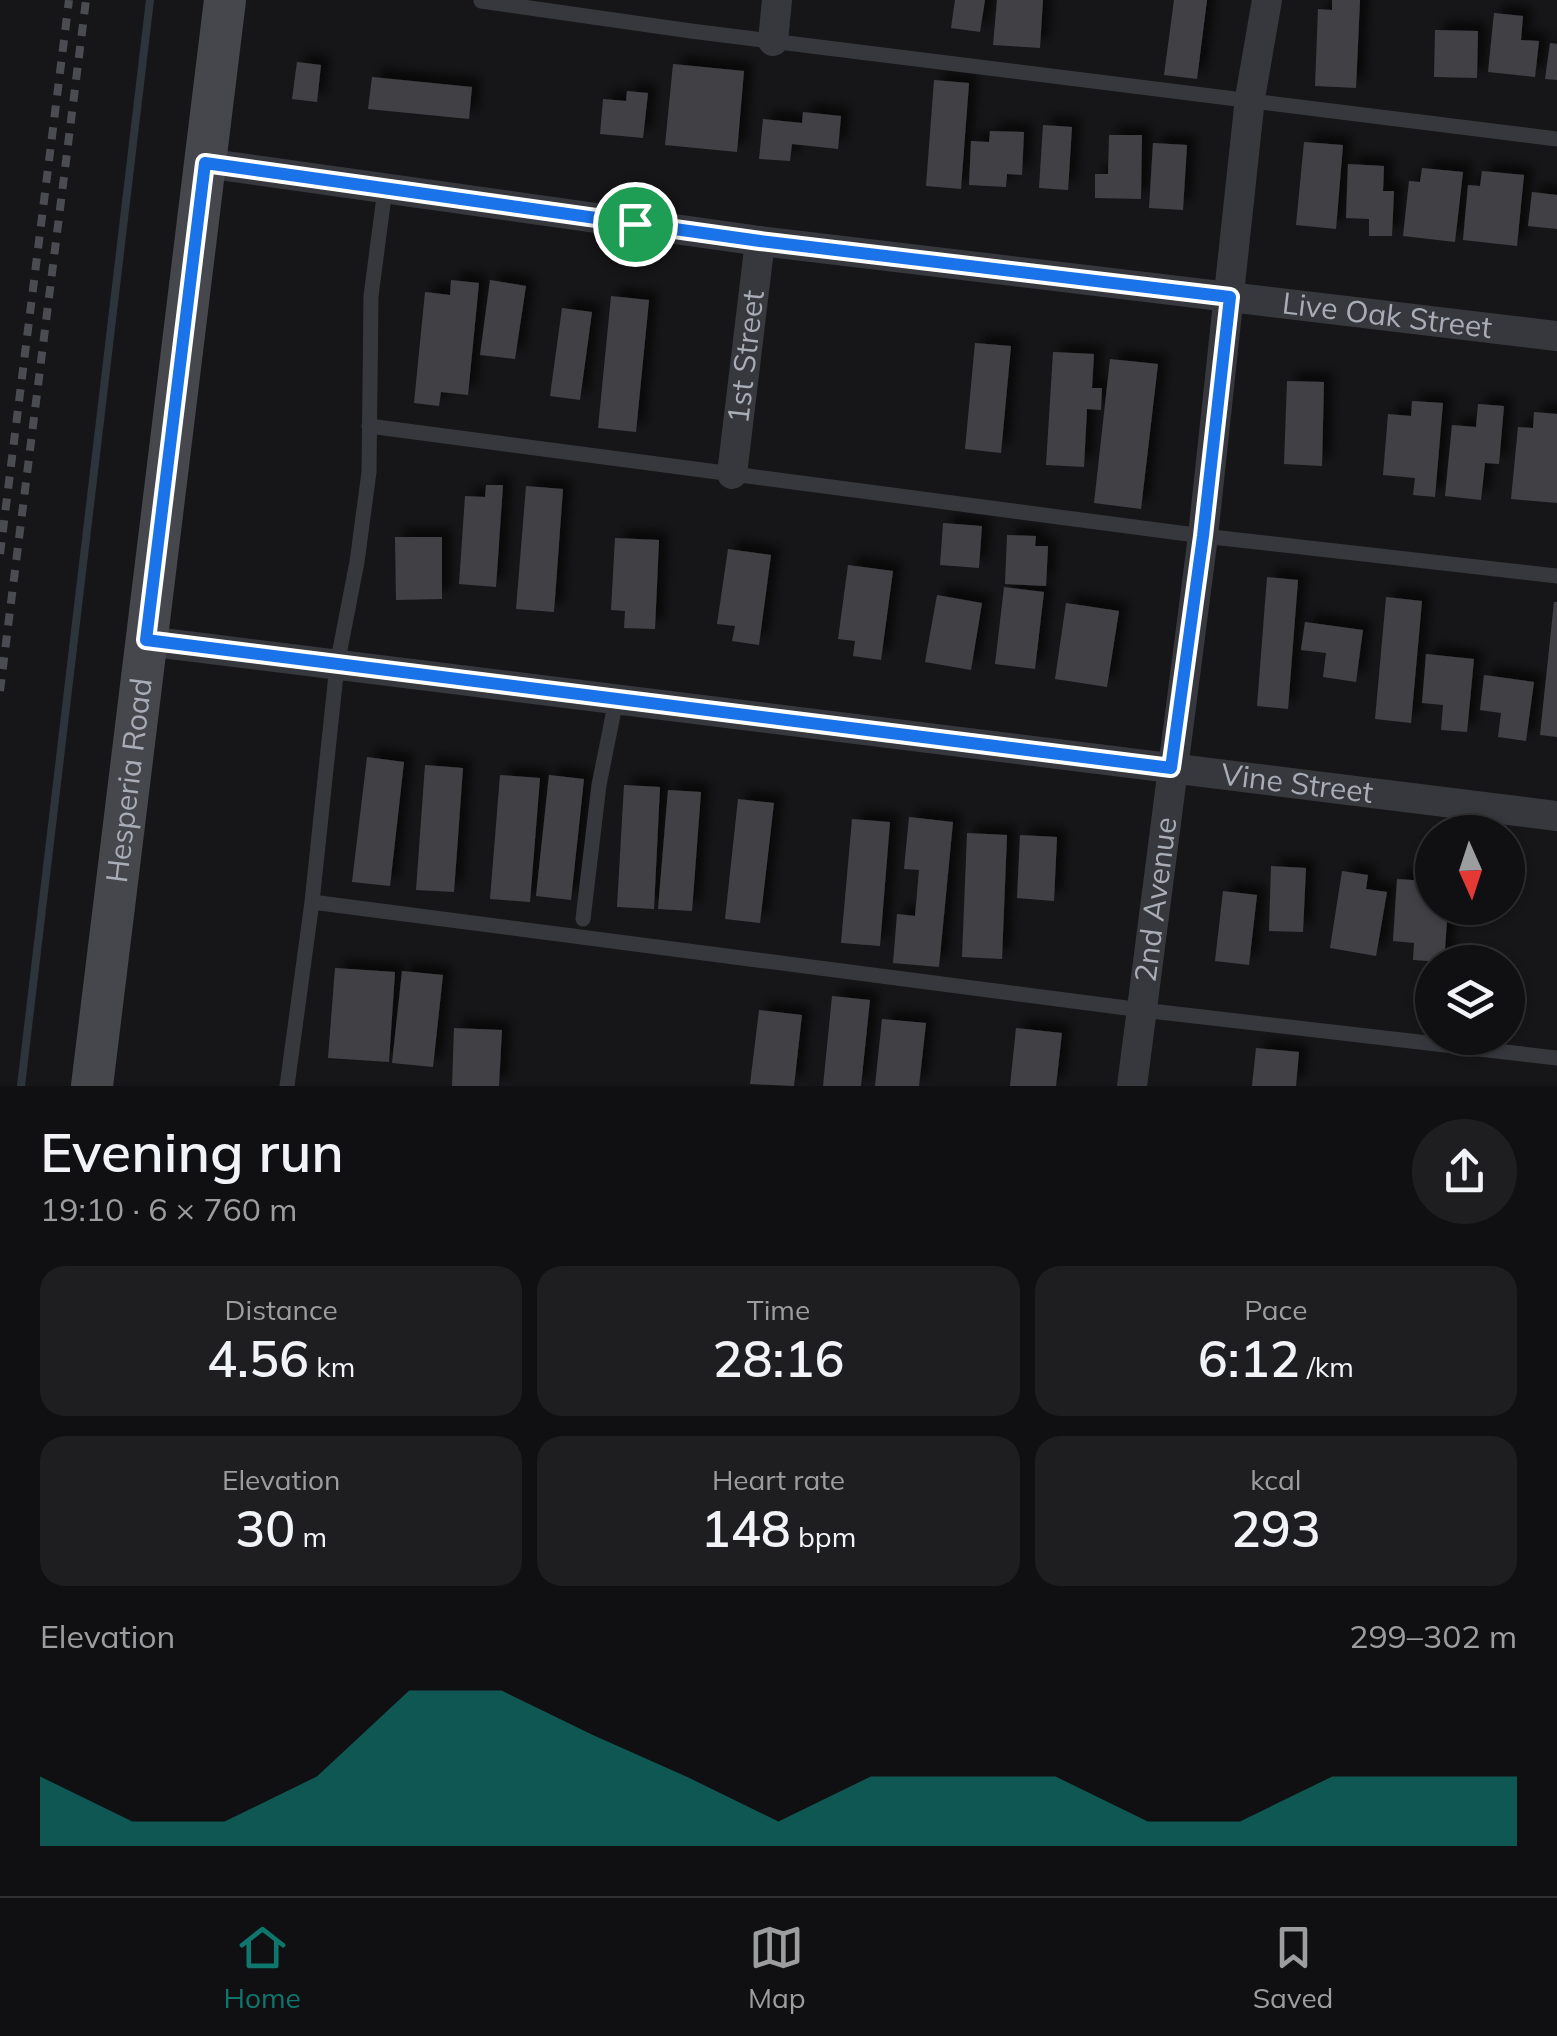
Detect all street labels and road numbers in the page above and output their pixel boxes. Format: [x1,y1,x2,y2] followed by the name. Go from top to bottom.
[1280,283,1494,346] street label: Live Oak Street
[718,288,772,426] street label: 1st Street
[97,676,160,885] street label: Hesperia Road
[1219,755,1375,811] street label: Vine Street
[1126,815,1185,984] street label: 2nd Avenue

